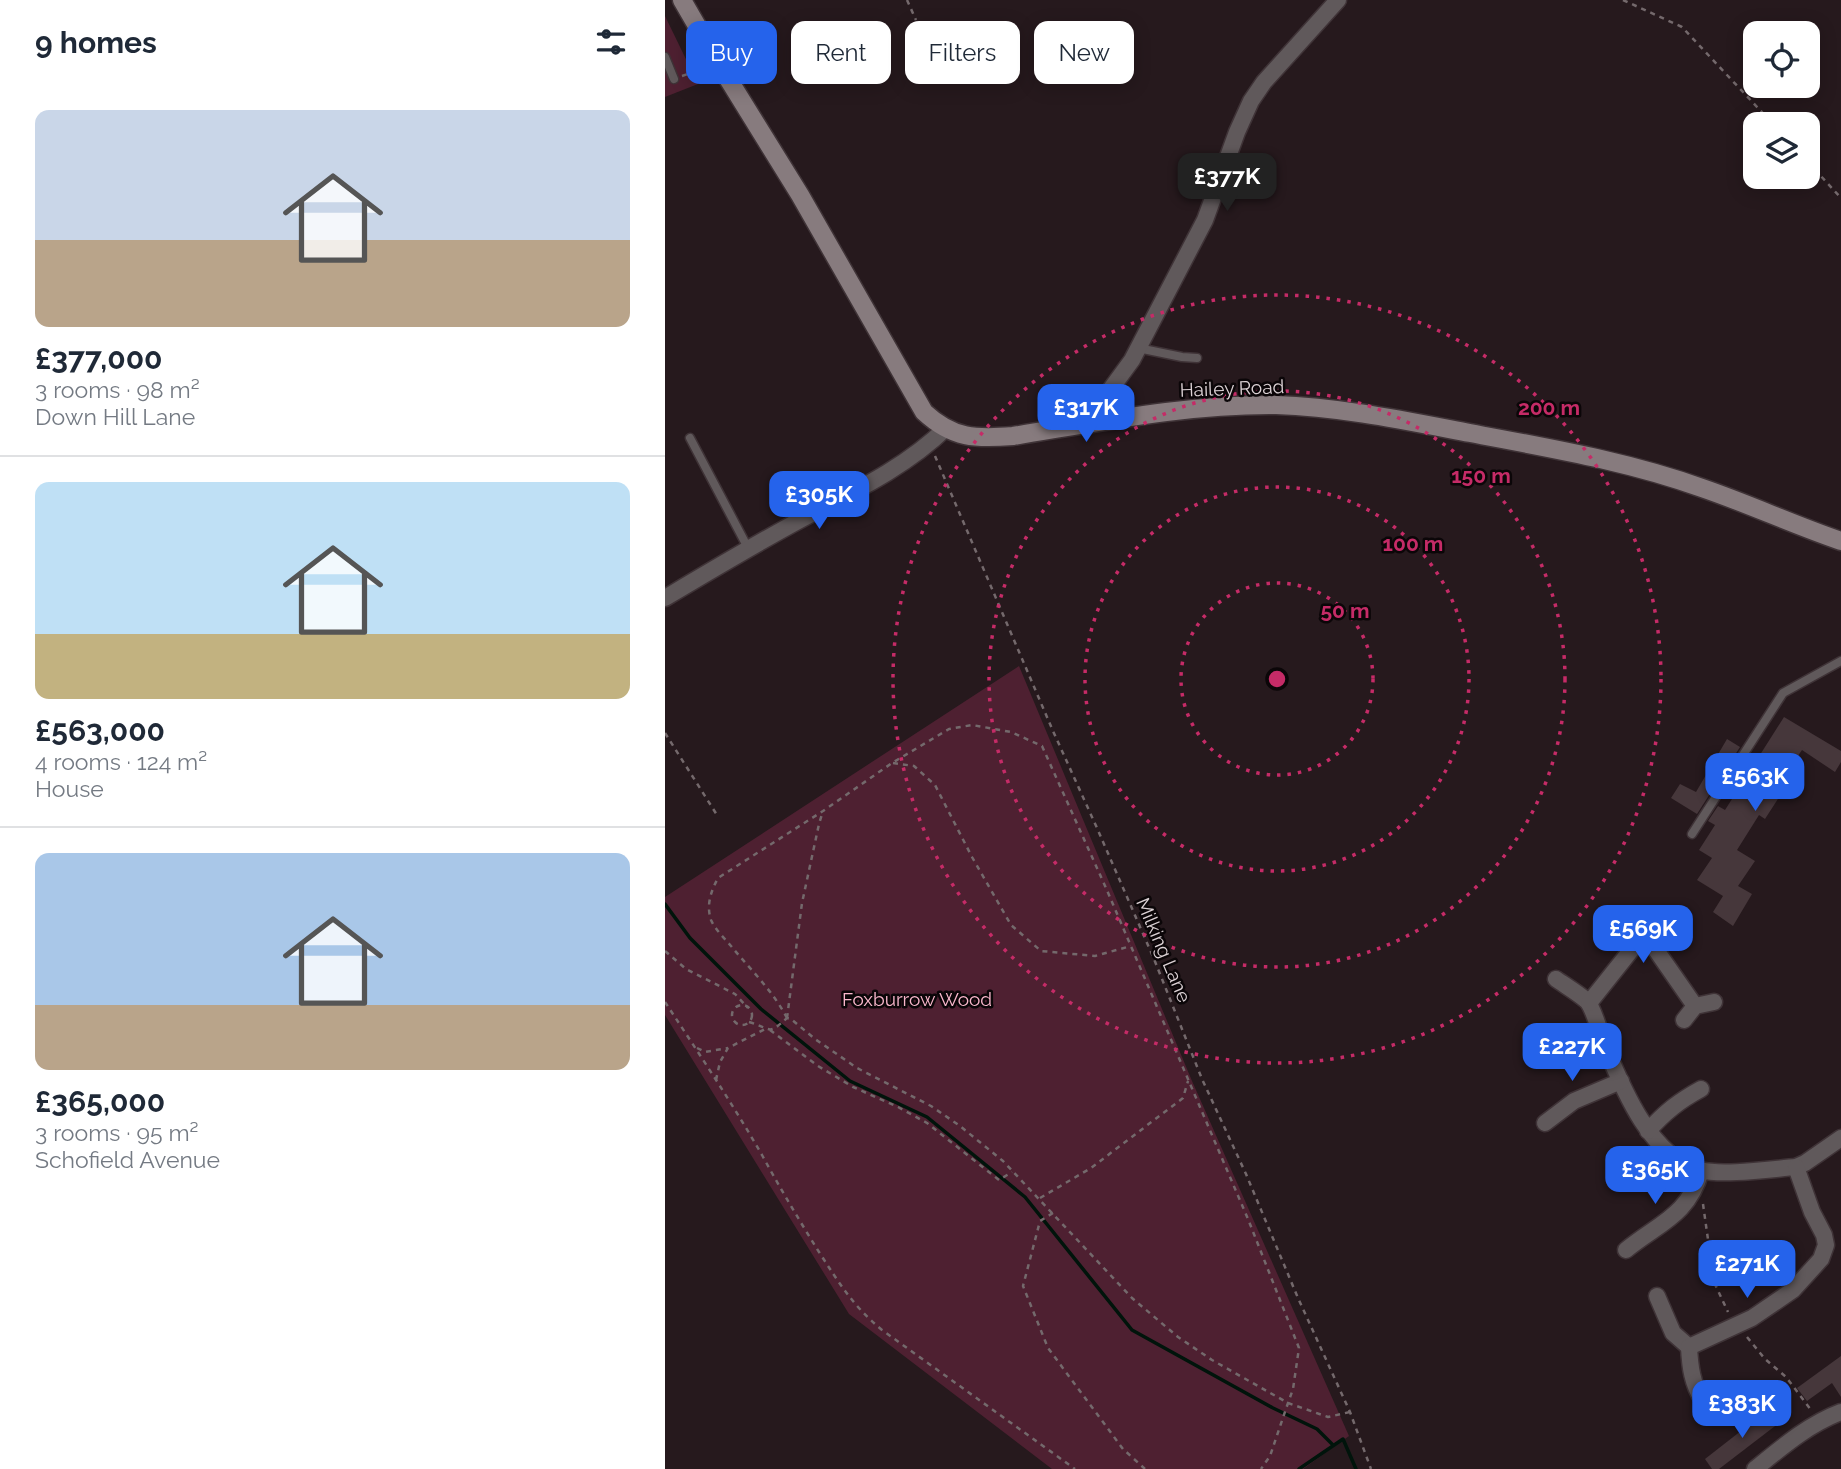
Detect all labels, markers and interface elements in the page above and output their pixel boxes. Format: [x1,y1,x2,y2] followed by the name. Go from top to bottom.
[686,21,777,84] chip: Buy
[791,21,891,84] chip: Rent
[905,21,1020,84] chip: Filters
[1034,21,1134,84] chip: New
[1743,21,1820,189] map controls
[1743,21,1820,98] button: locate
[592,23,630,61] icon: filters
[35,25,157,60] text: 9 homes
[1743,112,1820,189] button: layers
[1178,154,1276,213] pin: £377K
[270,155,396,281] icon: home
[1194,162,1260,189] text: £377K
[35,341,163,376] text: £377,000
[1179,375,1285,401] street label: Hailey Road
[35,376,200,403] text: 3 rooms · 98 m²
[1037,384,1135,444] pin: £317K
[1053,393,1119,420] text: £317K
[1518,395,1580,420] text: 200 m
[35,403,195,430] text: Down Hill Lane
[1451,463,1511,488] text: 150 m
[770,472,868,531] pin: £305K
[785,480,853,507] text: £305K
[270,527,396,653] icon: home
[1383,531,1443,556] text: 100 m
[1320,598,1370,623] text: 50 m
[1265,667,1289,691] centre of rings
[35,713,165,748] text: £563,000
[35,748,207,775] text: 4 rooms · 124 m²
[1706,754,1804,813] pin: £563K
[1721,762,1789,789] text: £563K
[35,775,104,802] text: House
[1132,894,1196,1006] street label: Milking Lane
[270,898,396,1024] icon: home
[1594,906,1692,965] pin: £569K
[1609,914,1677,941] text: £569K
[842,988,992,1010] park label: Foxburrow Wood
[1523,1024,1621,1083] pin: £227K
[1539,1032,1605,1059] text: £227K
[35,1084,165,1119] text: £365,000
[35,1119,198,1146] text: 3 rooms · 95 m²
[35,1146,220,1173] text: Schofield Avenue
[1606,1146,1704,1206] pin: £365K
[1621,1155,1689,1182] text: £365K
[1698,1240,1796,1300] pin: £271K
[1714,1249,1780,1276] text: £271K
[1693,1380,1791,1440] pin: £383K
[1708,1389,1776,1416] text: £383K

